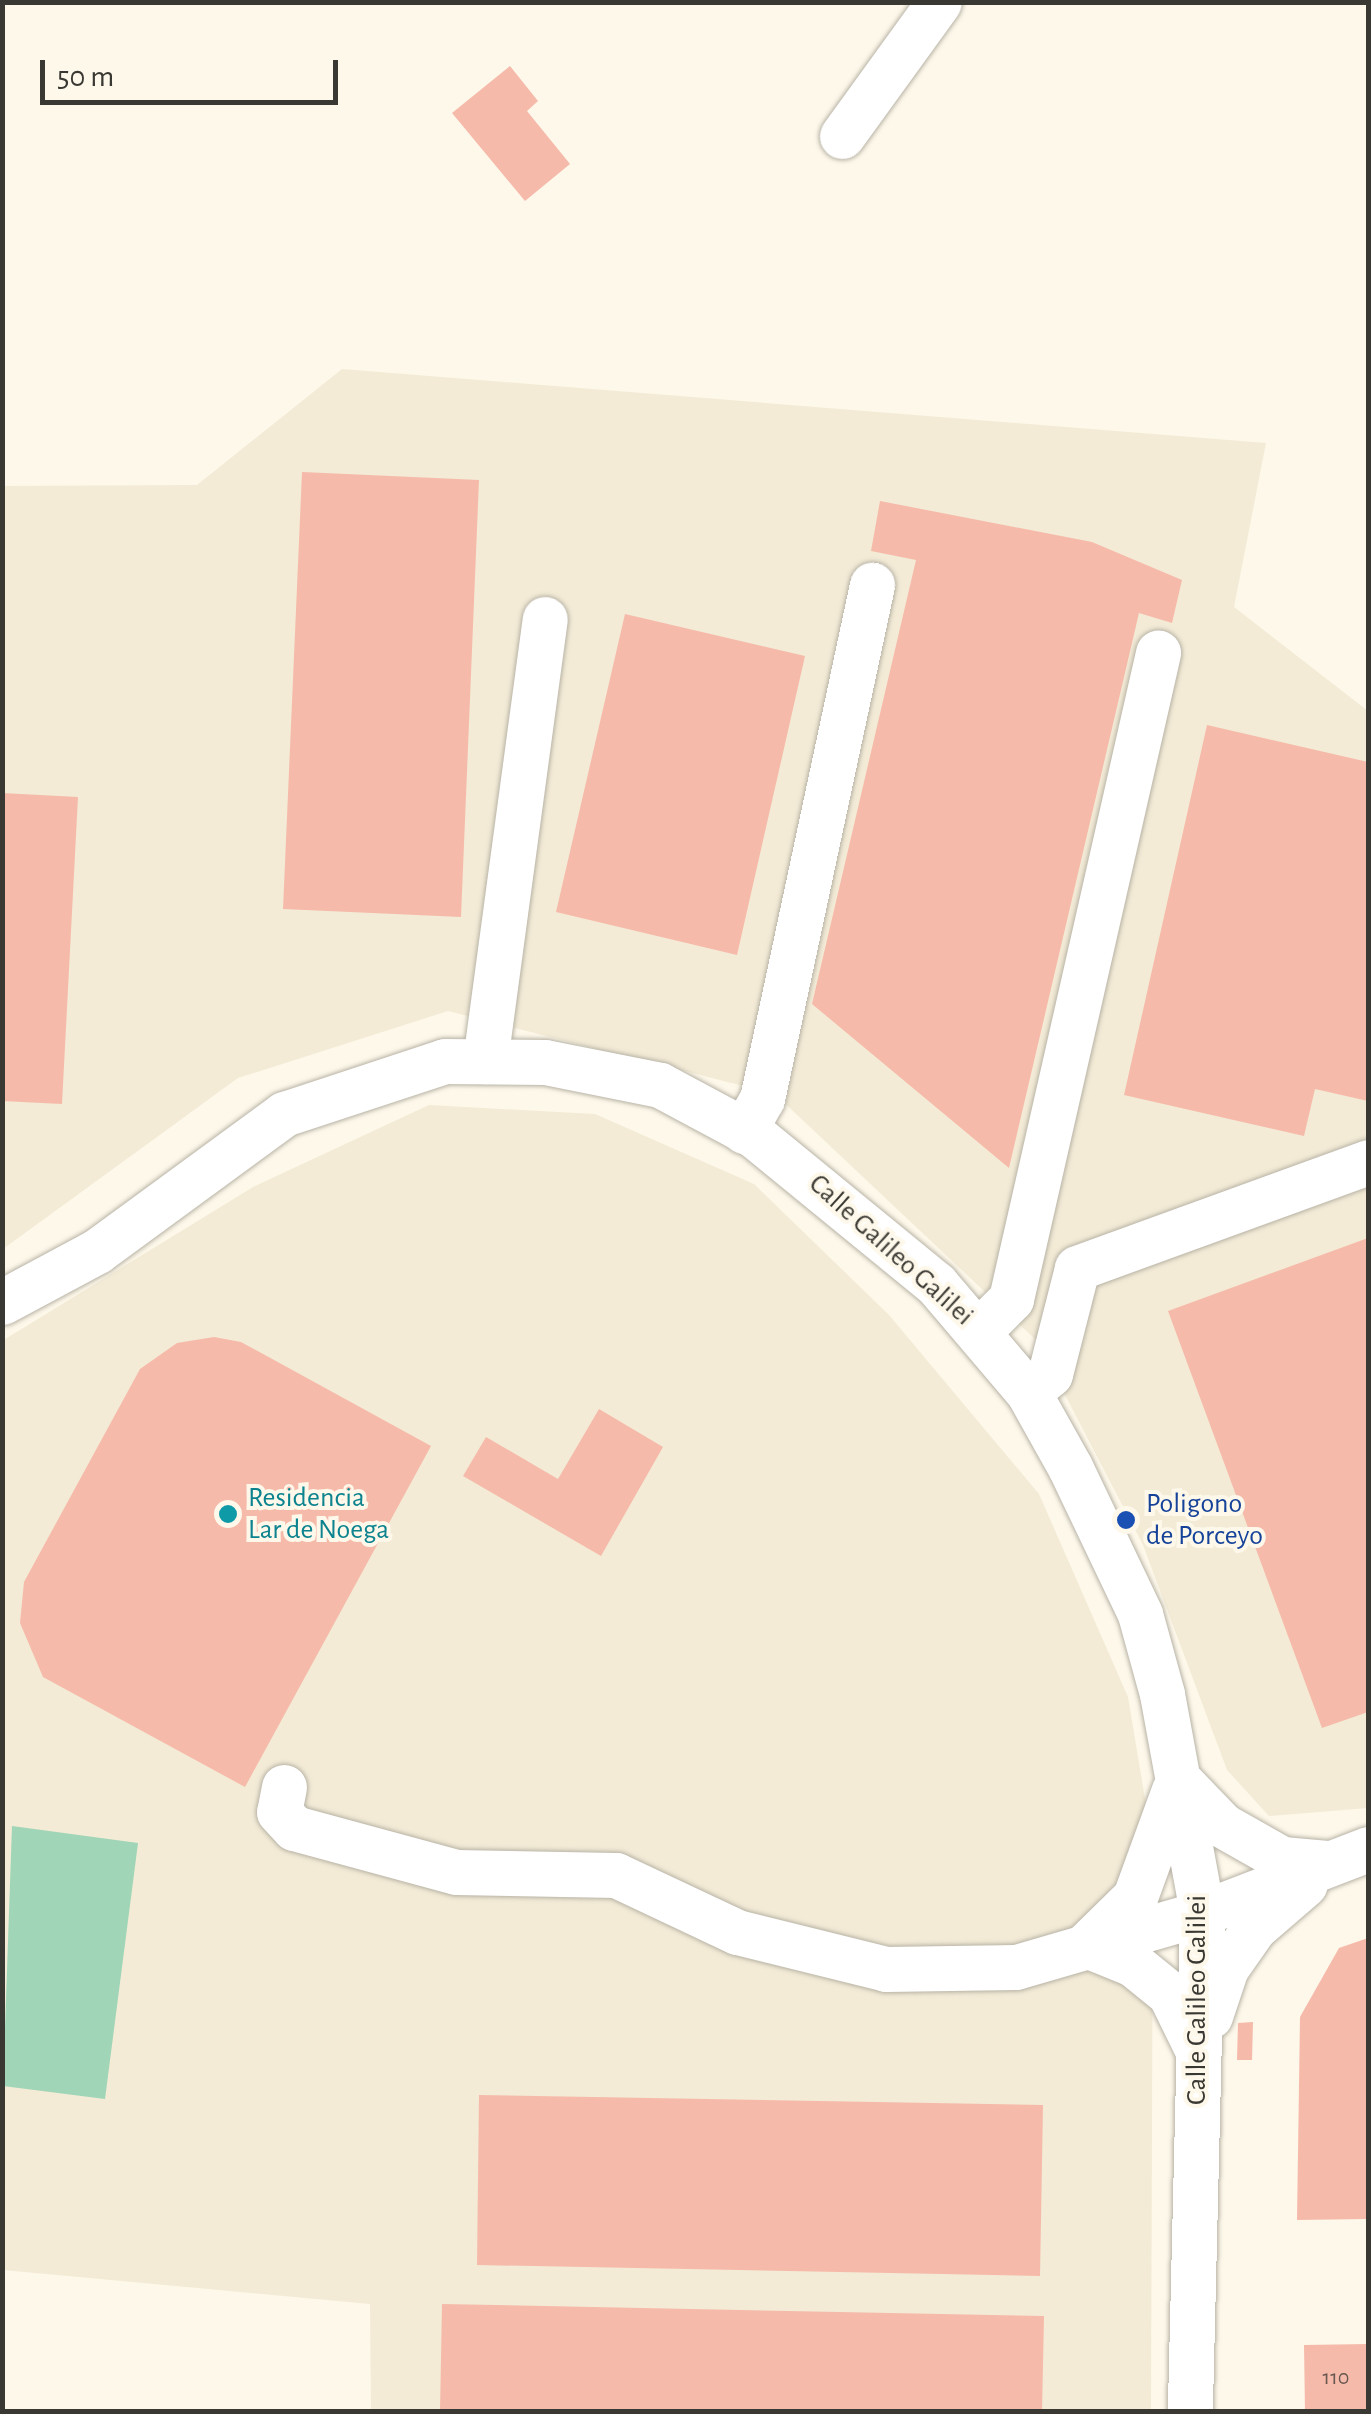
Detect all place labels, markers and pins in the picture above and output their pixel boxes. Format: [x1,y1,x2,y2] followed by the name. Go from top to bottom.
[248,1481,389,1547] place label: Residencia Lar de Noega
[1146,1487,1263,1553] place label: Poligono de Porceyo
[217,1503,239,1525] marker: Residencia Lar de Noega
[1115,1509,1137,1531] marker: Poligono de Porceyo

